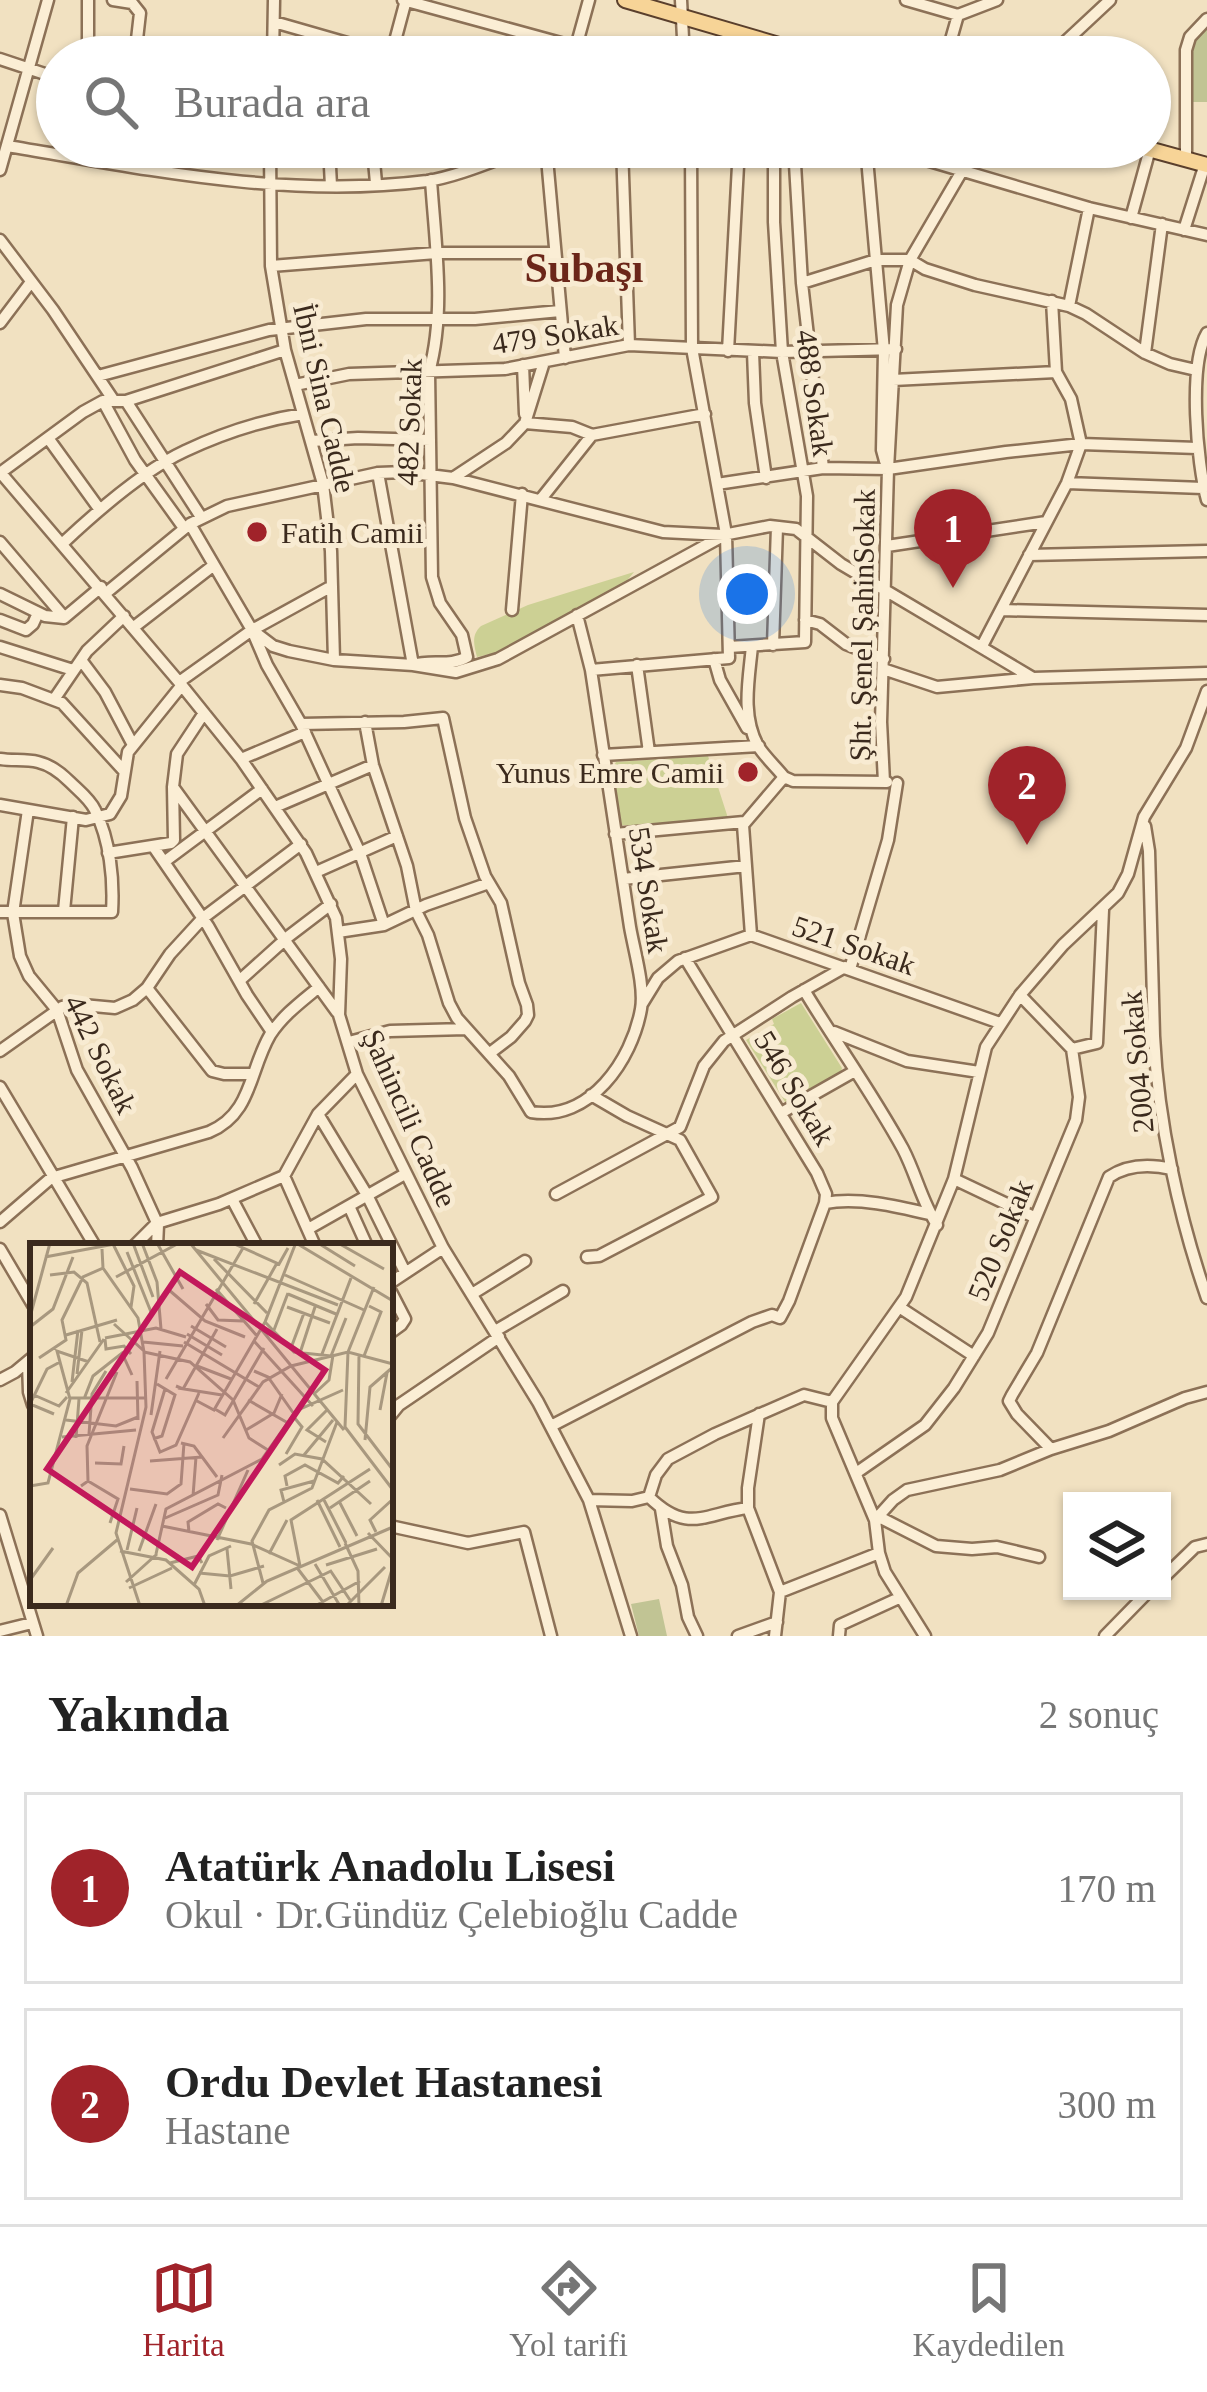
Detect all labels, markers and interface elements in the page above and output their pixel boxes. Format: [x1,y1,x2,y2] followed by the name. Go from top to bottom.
[36,36,1171,168] search box
[78,69,144,135] icon: search
[174,77,370,127] text: Burada ara
[524,245,644,291] district label: Subaşı
[287,300,363,496] street label: İbni Sina Cadde
[489,308,621,360] street label: 479 Sokak
[790,328,840,458] street label: 488 Sokak
[390,358,428,486] street label: 482 Sokak
[843,488,881,762] street label: Şht. Şenel ŞahinSokak
[914,489,992,588] pin: 1
[281,516,424,549] place label: Fatih Camii
[244,519,270,545] marker: Fatih Camii
[717,564,777,624] your location
[988,746,1066,845] pin: 2
[496,756,724,789] place label: Yunus Emre Camii
[735,759,761,785] marker: Yunus Emre Camii
[623,824,675,956] street label: 534 Sokak
[788,909,920,981] street label: 521 Sokak
[58,989,144,1119] street label: 442 Sokak
[1114,990,1160,1134] street label: 2004 Sokak
[356,1024,464,1212] street label: Şahincili Cadde
[748,1025,842,1151] street label: 546 Sokak
[961,1175,1039,1305] street label: 520 Sokak
[30,1243,393,1606] inset map
[1063,1492,1171,1600] map controls
[1063,1492,1171,1600] button: layers
[48,1686,229,1742] text: Yakında
[1039,1693,1159,1736] text: 2 sonuç
[165,1841,615,1891] text: Atatürk Anadolu Lisesi
[80,1867,100,1910] text: 1
[1057,1867,1156,1910] text: 170 m
[165,1893,738,1936] text: Okul · Dr.Gündüz Çelebioğlu Cadde
[165,2057,602,2107] text: Ordu Devlet Hastanesi
[80,2083,100,2126] text: 2
[1057,2083,1156,2126] text: 300 m
[165,2109,291,2152] text: Hastane
[142,2255,225,2364] tab: Harita
[509,2255,628,2364] tab: Yol tarifi
[913,2255,1065,2364] tab: Kaydedilen

